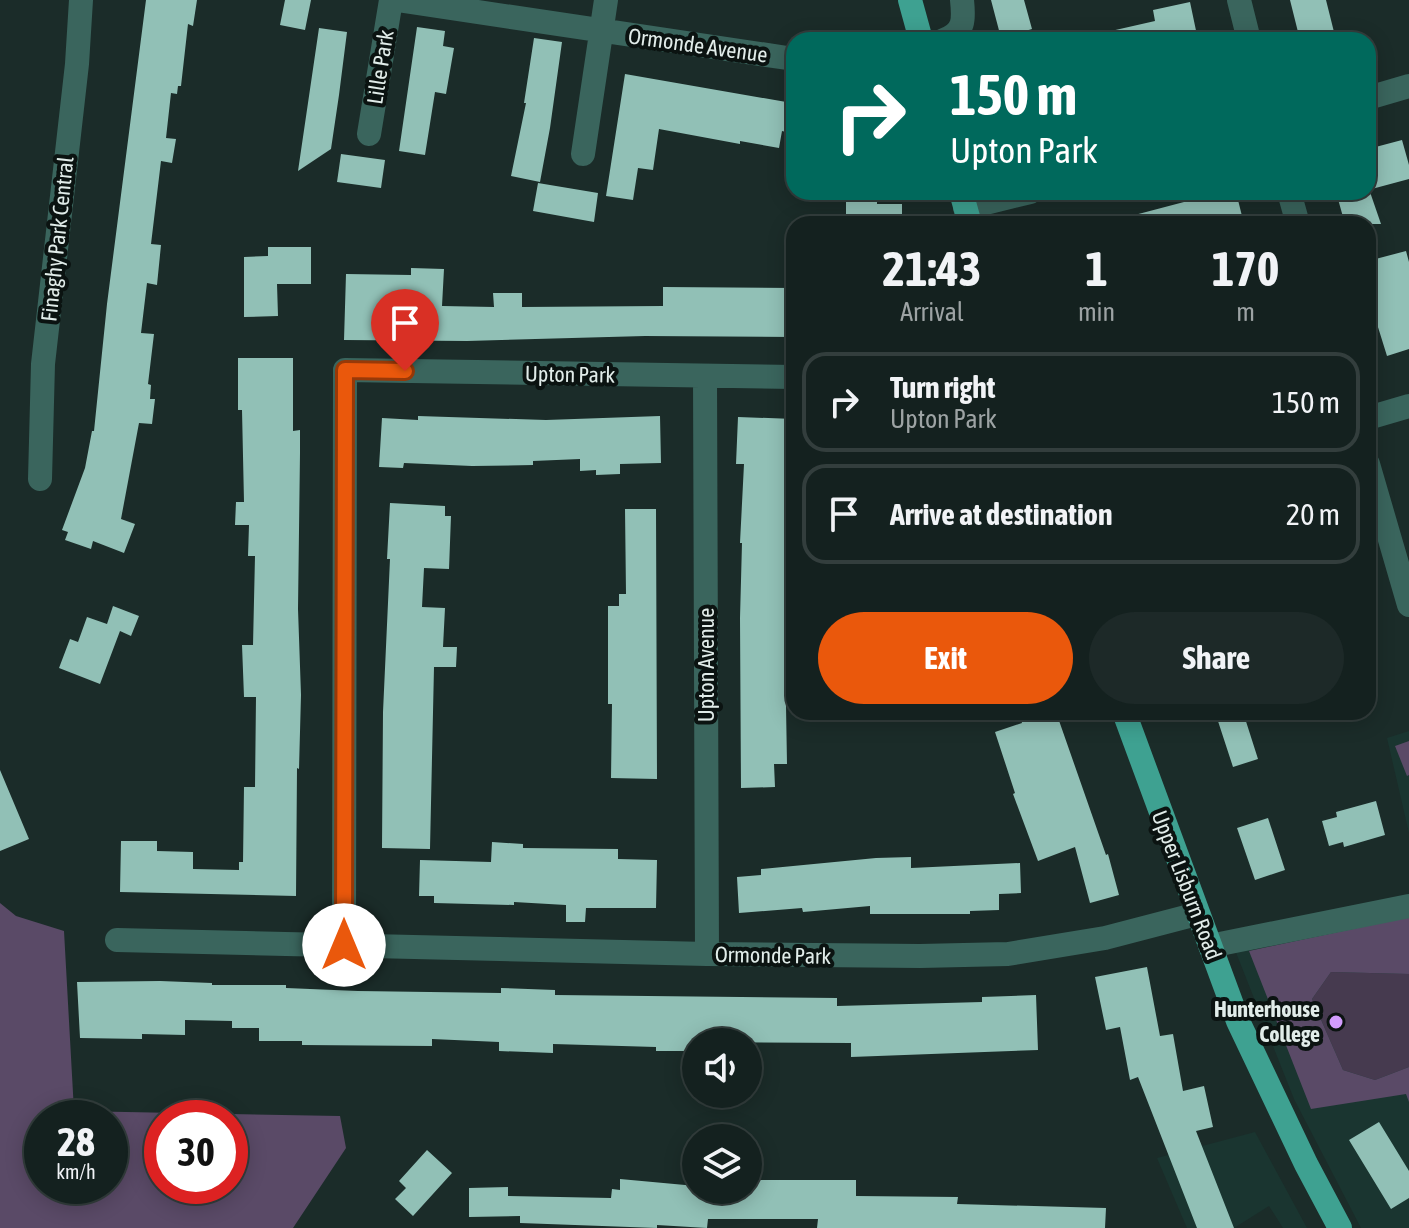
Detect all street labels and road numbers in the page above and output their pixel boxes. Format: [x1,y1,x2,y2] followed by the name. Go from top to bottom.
[627,22,769,68] street label: Ormonde Avenue
[361,28,399,106] street label: Lille Park
[35,155,79,323] street label: Finaghy Park Central
[525,360,616,388] street label: Upton Park
[693,608,719,722] street label: Upton Avenue
[1147,807,1227,963] street label: Upper Lisburn Road
[715,941,832,969] street label: Ormonde Park

